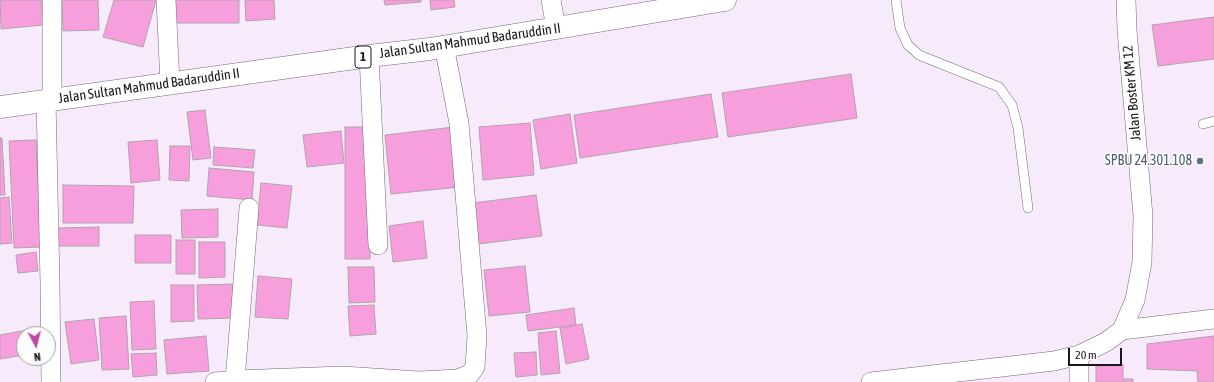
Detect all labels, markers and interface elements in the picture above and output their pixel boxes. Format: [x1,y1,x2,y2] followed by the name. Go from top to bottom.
[378,20,562,62] street label: Jalan Sultan Mahmud Badaruddin II
[1119,45,1145,141] street label: Jalan Boster KM 12
[355,46,371,68] road number: 1
[57,65,241,107] street label: Jalan Sultan Mahmud Badaruddin II
[1105,153,1192,169] place label: SPBU 24.301.108
[1195,156,1205,166] marker: SPBU 24.301.108
[16,326,56,366] north arrow
[1070,340,1124,366] scale bar
[1075,348,1097,362] text: 20 m
[33,351,41,363] text: N

